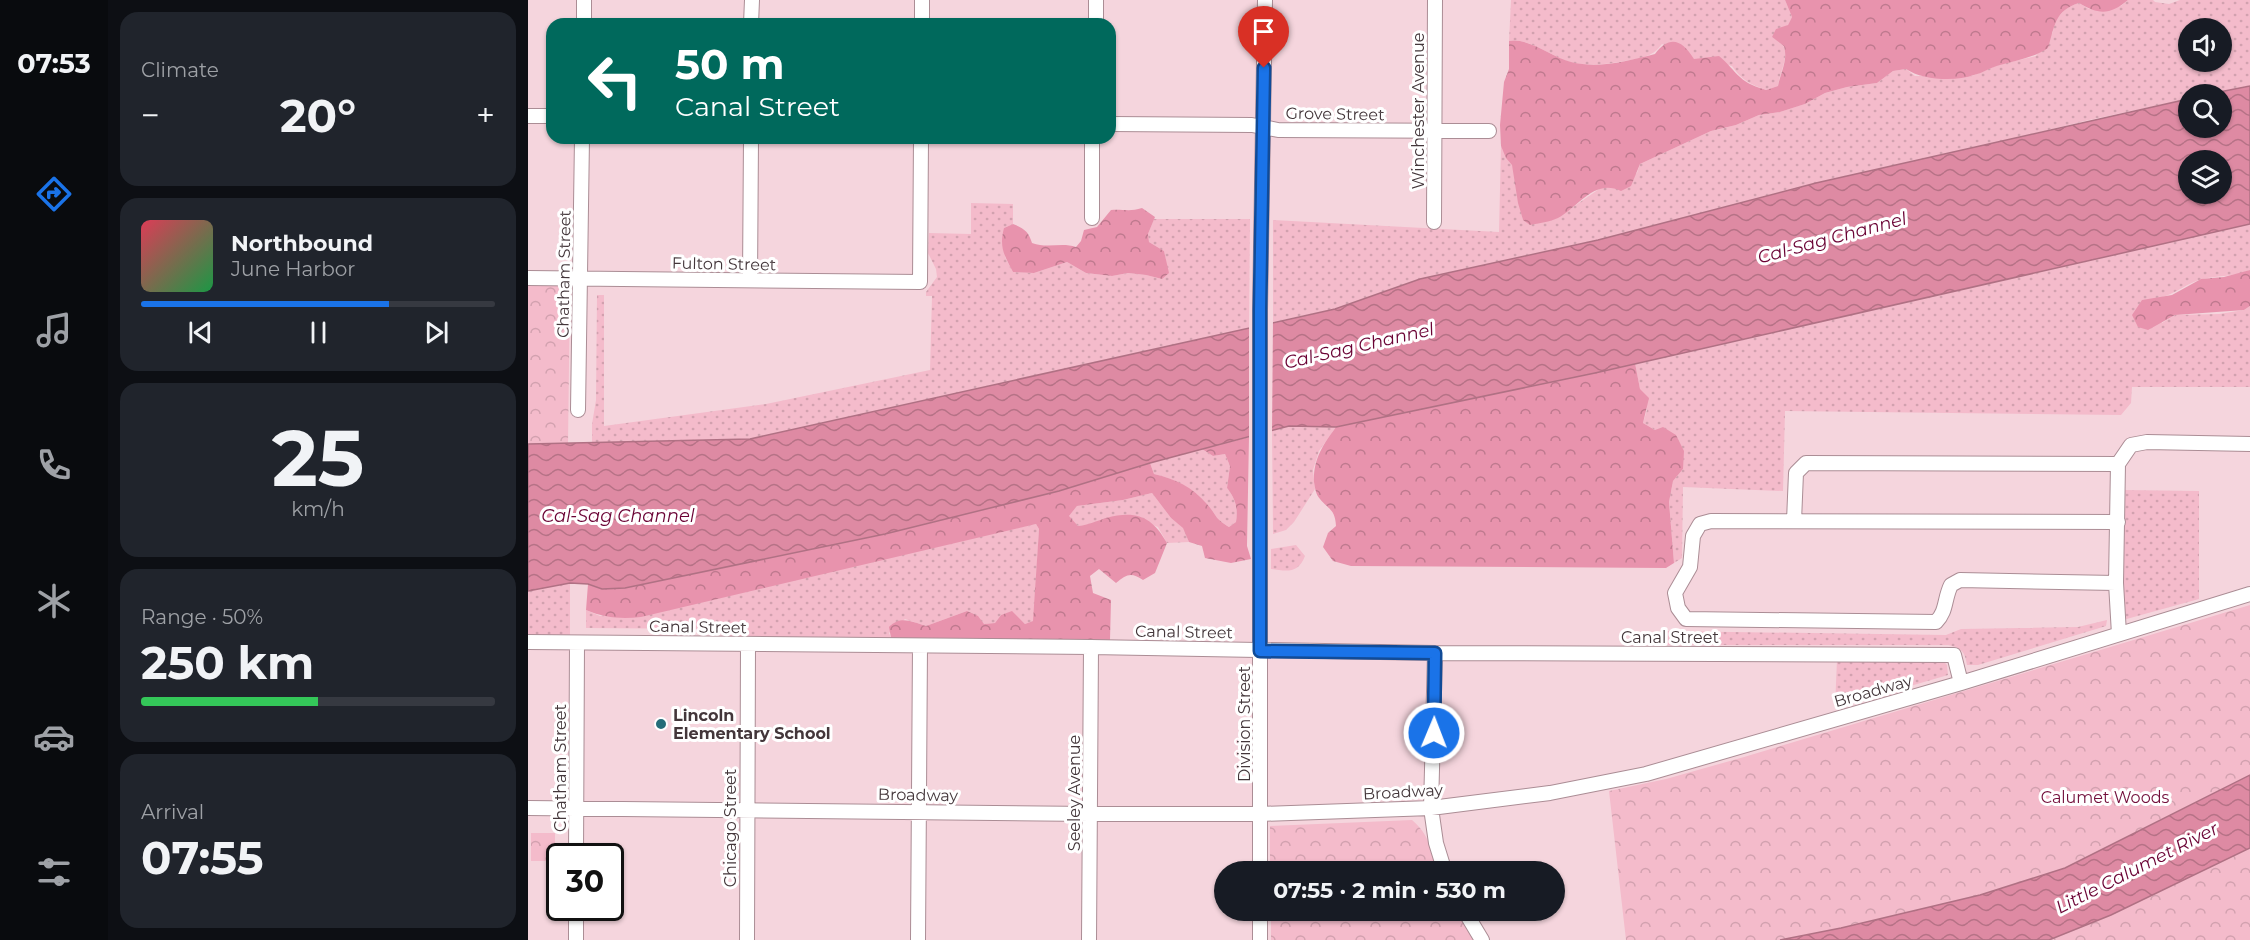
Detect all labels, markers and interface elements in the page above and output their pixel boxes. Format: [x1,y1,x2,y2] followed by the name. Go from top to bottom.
[1238,6,1289,68] pin
[1247,15,1280,48] icon: arrive
[2178,18,2232,204] map controls
[2178,18,2232,72] button: sound
[1409,33,1428,189] street label: Winchester Avenue
[675,38,784,90] text: 50 m
[576,42,654,120] icon: left
[17,47,91,80] text: 07:53
[141,58,219,82] text: Climate
[2178,84,2232,138] button: search
[280,88,356,143] text: 20°
[675,90,840,123] text: Canal Street
[141,95,160,135] text: −
[476,95,495,135] text: +
[1285,104,1385,124] street label: Grove Street
[2178,150,2232,204] button: layers
[33,173,75,215] icon: directions
[1755,208,1909,268] water label: Cal-Sag Channel
[553,209,575,338] street label: Chatham Street
[231,230,373,257] text: Northbound
[672,254,777,274] street label: Fulton Street
[231,257,355,281] text: June Harbor
[33,309,75,351] icon: music
[184,316,217,349] icon: previous
[302,316,335,349] icon: pause
[420,316,453,349] icon: next
[1282,318,1436,374] water label: Cal-Sag Channel
[272,410,364,506] text: 25
[33,444,75,486] icon: phone
[291,497,345,521] text: km/h
[541,505,695,527] water label: Cal-Sag Channel
[33,580,75,622] icon: climate
[141,605,263,629] text: Range · 50%
[649,617,748,637] street label: Canal Street
[1135,622,1234,642] street label: Canal Street
[1621,628,1719,647] street label: Canal Street
[141,635,314,690] text: 250 km
[1235,665,1254,782] street label: Division Street
[1832,671,1914,711] street label: Broadway
[1402,701,1466,765] position arrow
[551,704,570,832] street label: Chatham Street
[673,706,831,743] place label: Lincoln Elementary School
[33,716,75,758] icon: car
[654,717,668,731] marker: Lincoln Elementary School
[1065,735,1084,851] street label: Seeley Avenue
[721,768,740,887] street label: Chicago Street
[1363,780,1444,804] street label: Broadway
[878,785,959,805] street label: Broadway
[2041,788,2170,807] park label: Calumet Woods
[141,800,204,824] text: Arrival
[2052,817,2223,919] water label: Little Calumet River
[141,830,264,885] text: 07:55
[546,843,624,921] speed limit sign: 30
[33,851,75,893] icon: filters
[1273,877,1506,904] text: 07:55 · 2 min · 530 m

